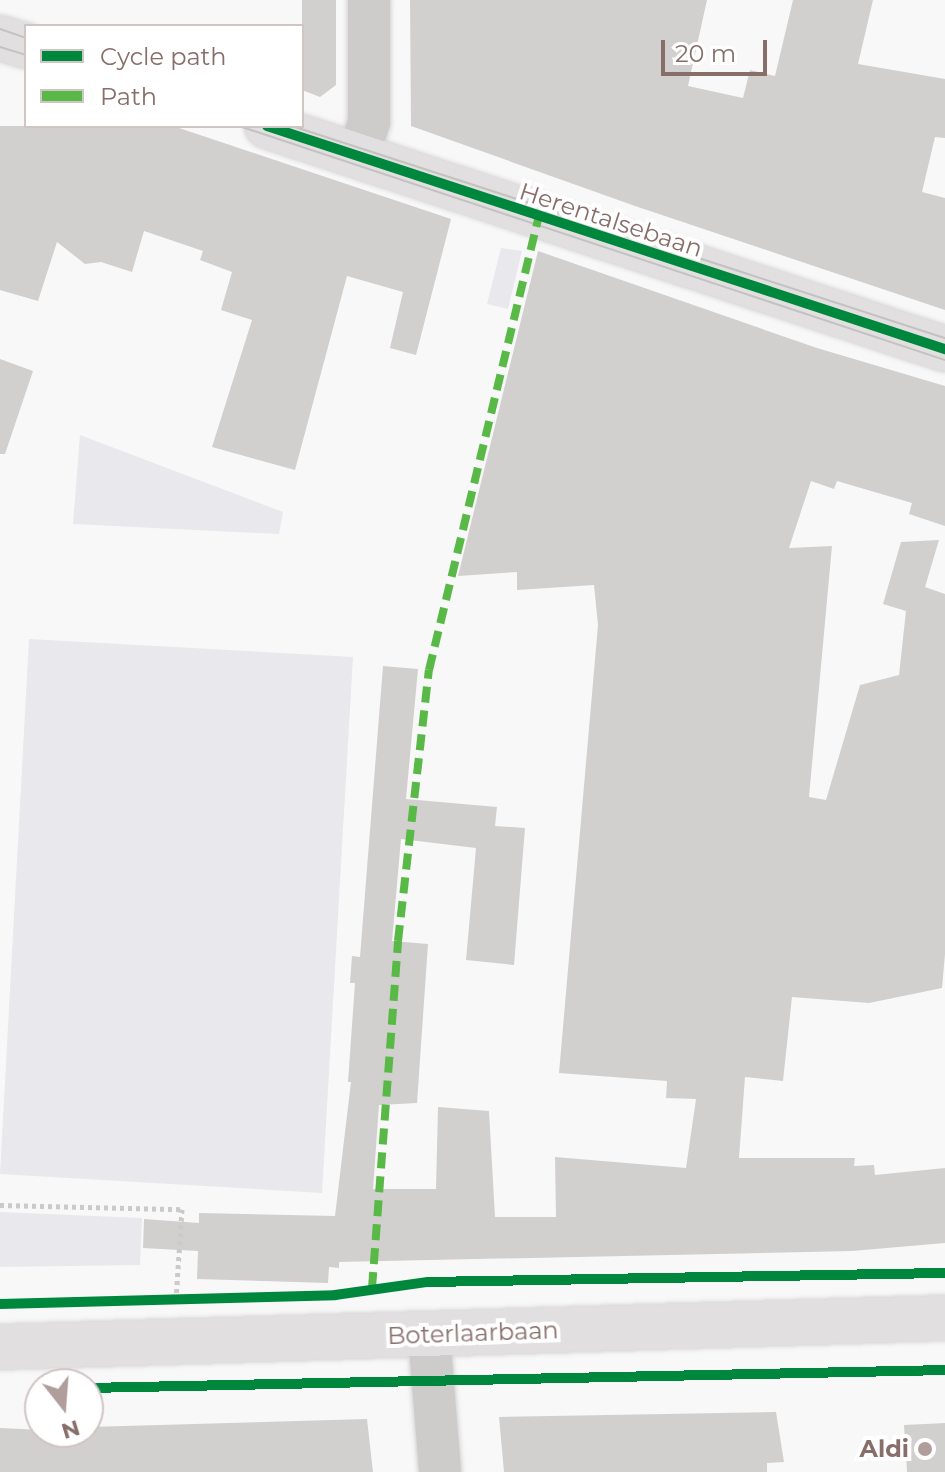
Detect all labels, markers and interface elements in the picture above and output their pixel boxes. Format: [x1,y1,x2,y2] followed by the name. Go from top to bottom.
[24,24,304,128] legend
[665,24,771,74] scale bar
[675,39,736,68] text: 20 m
[100,42,227,71] text: Cycle path
[100,82,157,111] text: Path
[516,177,706,263] street label: Herentalsebaan
[387,1316,559,1350] street label: Boterlaarbaan
[24,1368,104,1448] north arrow
[58,1414,83,1445] text: N
[860,1435,909,1463] place label: Aldi
[916,1440,934,1458] marker: Aldi

